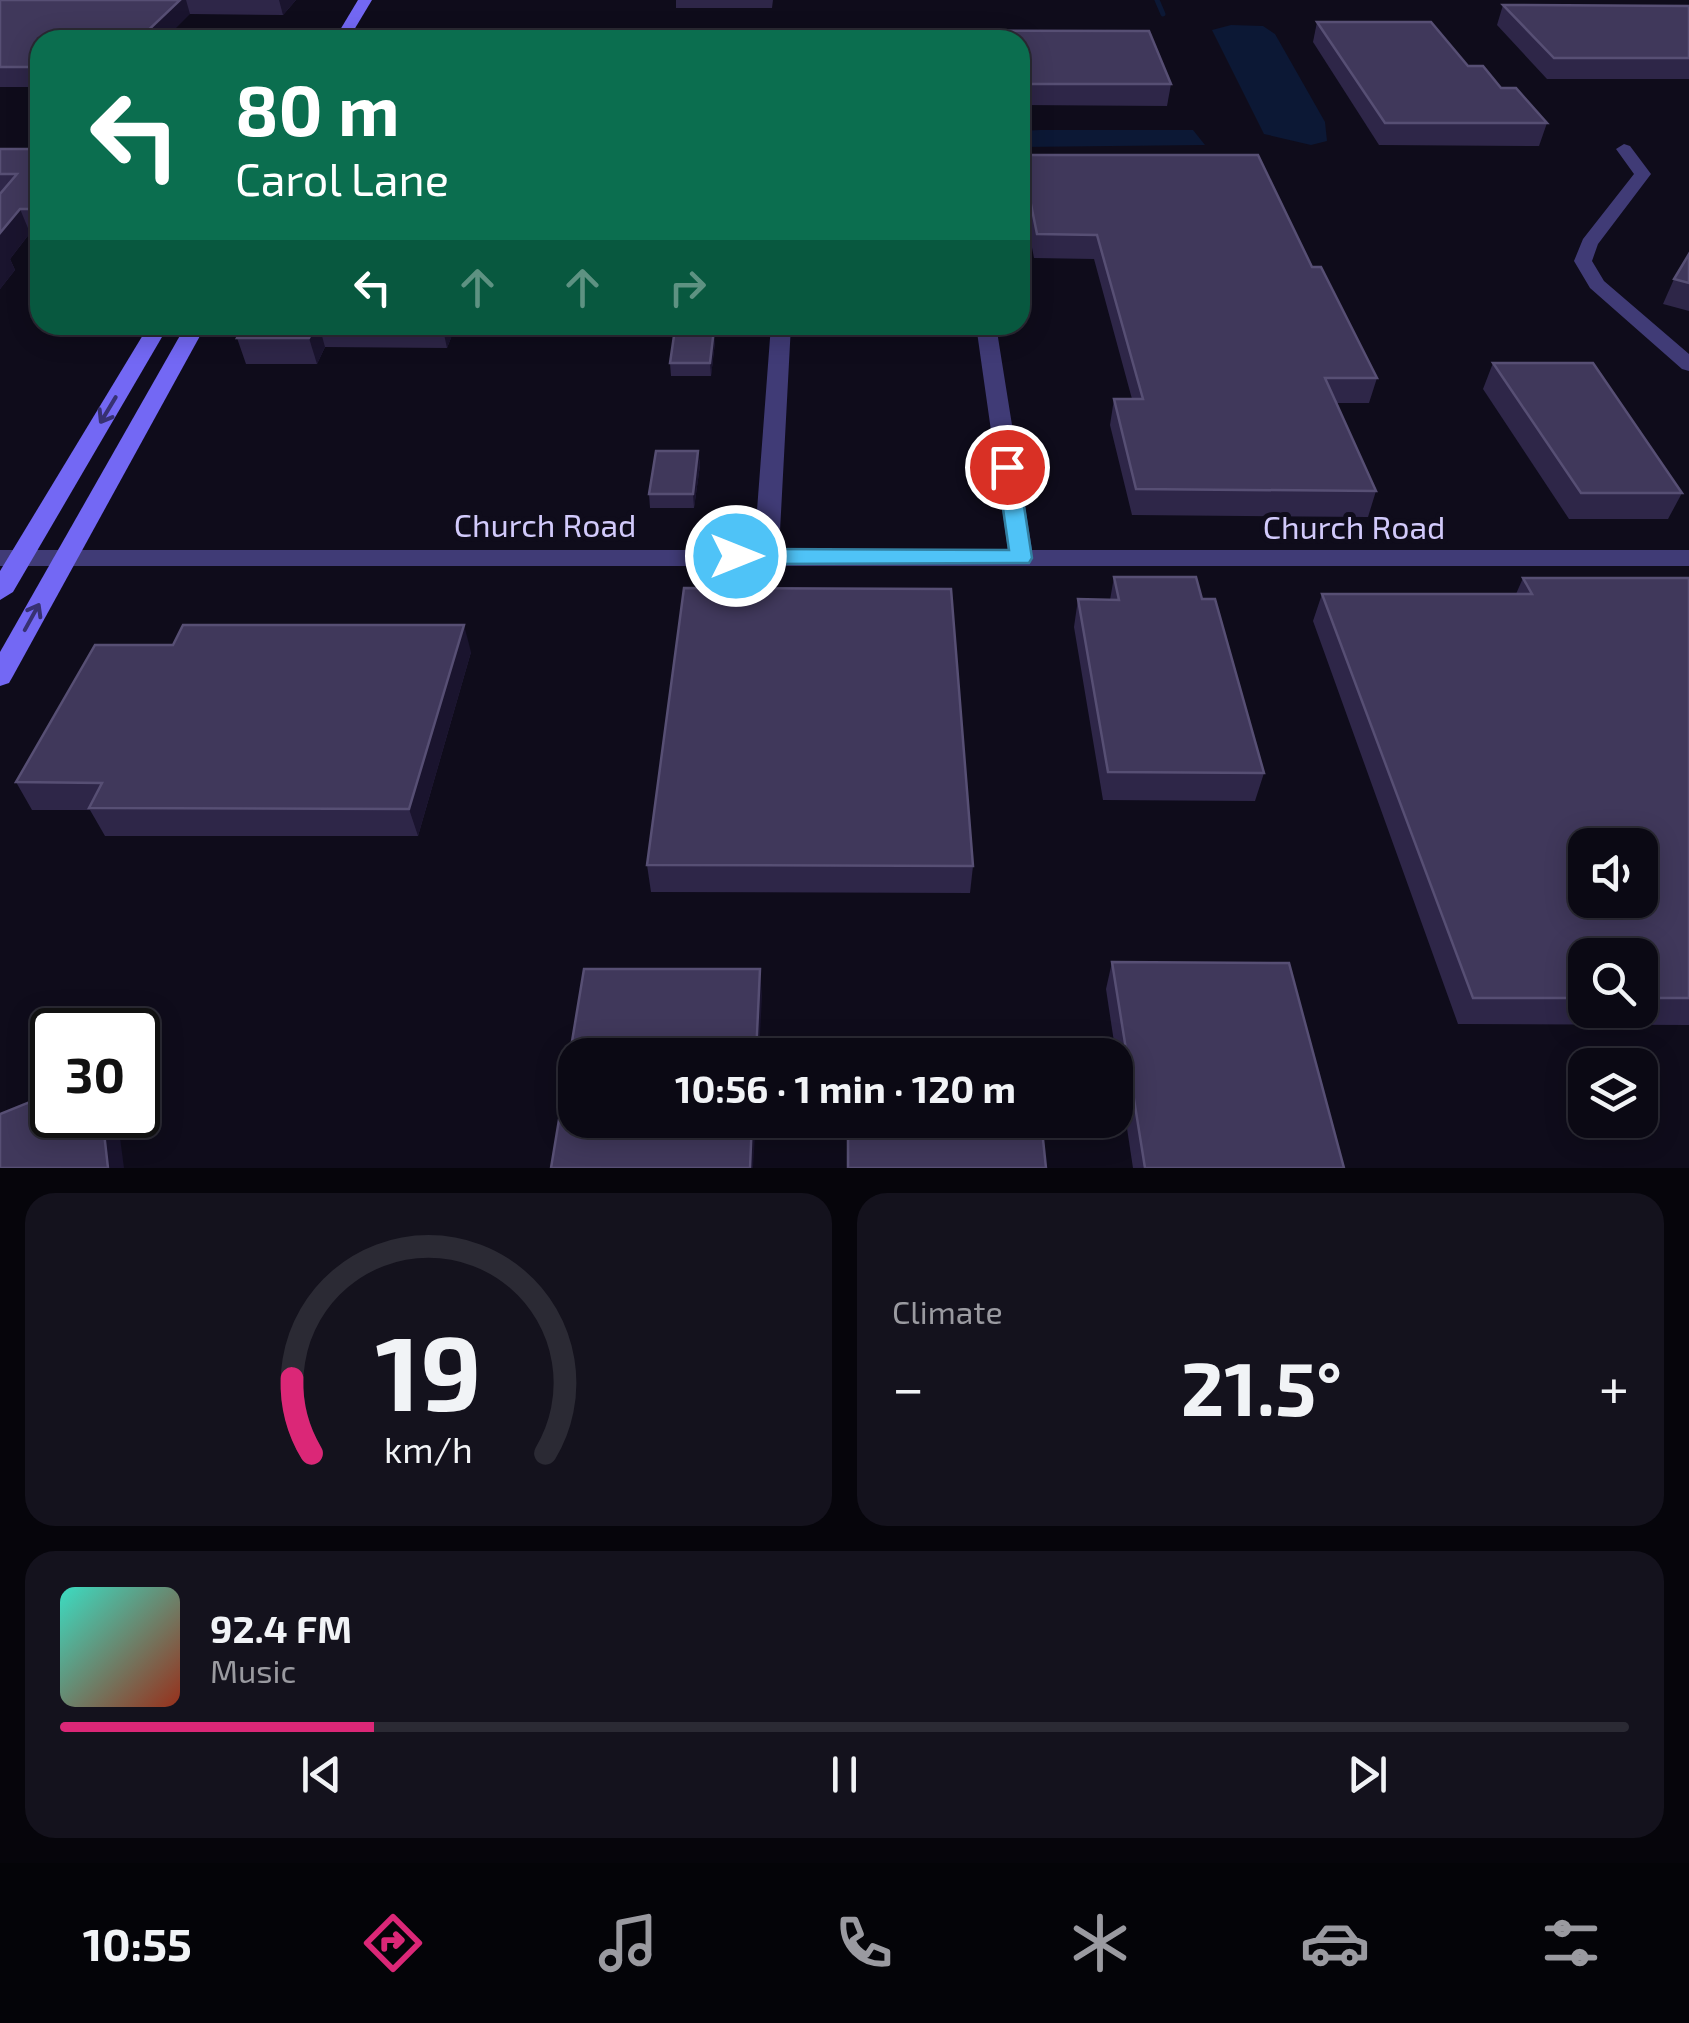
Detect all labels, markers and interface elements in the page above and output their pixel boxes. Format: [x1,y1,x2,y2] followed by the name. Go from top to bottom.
[235,66,400,150] text: 80 m
[70,70,200,200] icon: left
[235,151,449,205] text: Carol Lane
[345,260,400,315] icon: left
[450,260,505,315] icon: ahead
[555,260,610,315] icon: ahead
[660,260,715,315] icon: right
[98,395,118,424] one-way arrow
[965,425,1050,510] pin
[980,440,1035,495] icon: arrive
[684,504,788,608] position arrow
[454,505,636,543] street label: Church Road
[1263,507,1445,545] street label: Church Road
[23,603,43,632] one-way arrow
[1568,828,1658,1138] map controls
[1568,828,1658,918] button: sound
[1568,938,1658,1028] button: search
[30,1008,160,1138] speed limit sign: 30
[1568,1048,1658,1138] button: layers
[675,1065,1016,1111] text: 10:56 · 1 min · 120 m
[892,1292,1003,1330] text: Climate
[375,1307,482,1432] text: 19
[1181,1341,1342,1431] text: 21.5°
[892,1353,924,1419] text: −
[1599,1353,1629,1419] text: +
[384,1427,473,1470] text: km/h
[210,1605,352,1651] text: 92.4 FM
[210,1651,296,1689] text: Music
[294,1747,349,1802] icon: previous
[817,1747,872,1802] icon: pause
[1340,1747,1395,1802] icon: next
[358,1908,428,1978] icon: directions
[593,1908,663,1978] icon: music
[829,1908,899,1978] icon: phone
[1065,1908,1135,1978] icon: climate
[1300,1908,1370,1978] icon: car
[1536,1908,1606,1978] icon: filters
[83,1916,192,1970] text: 10:55

